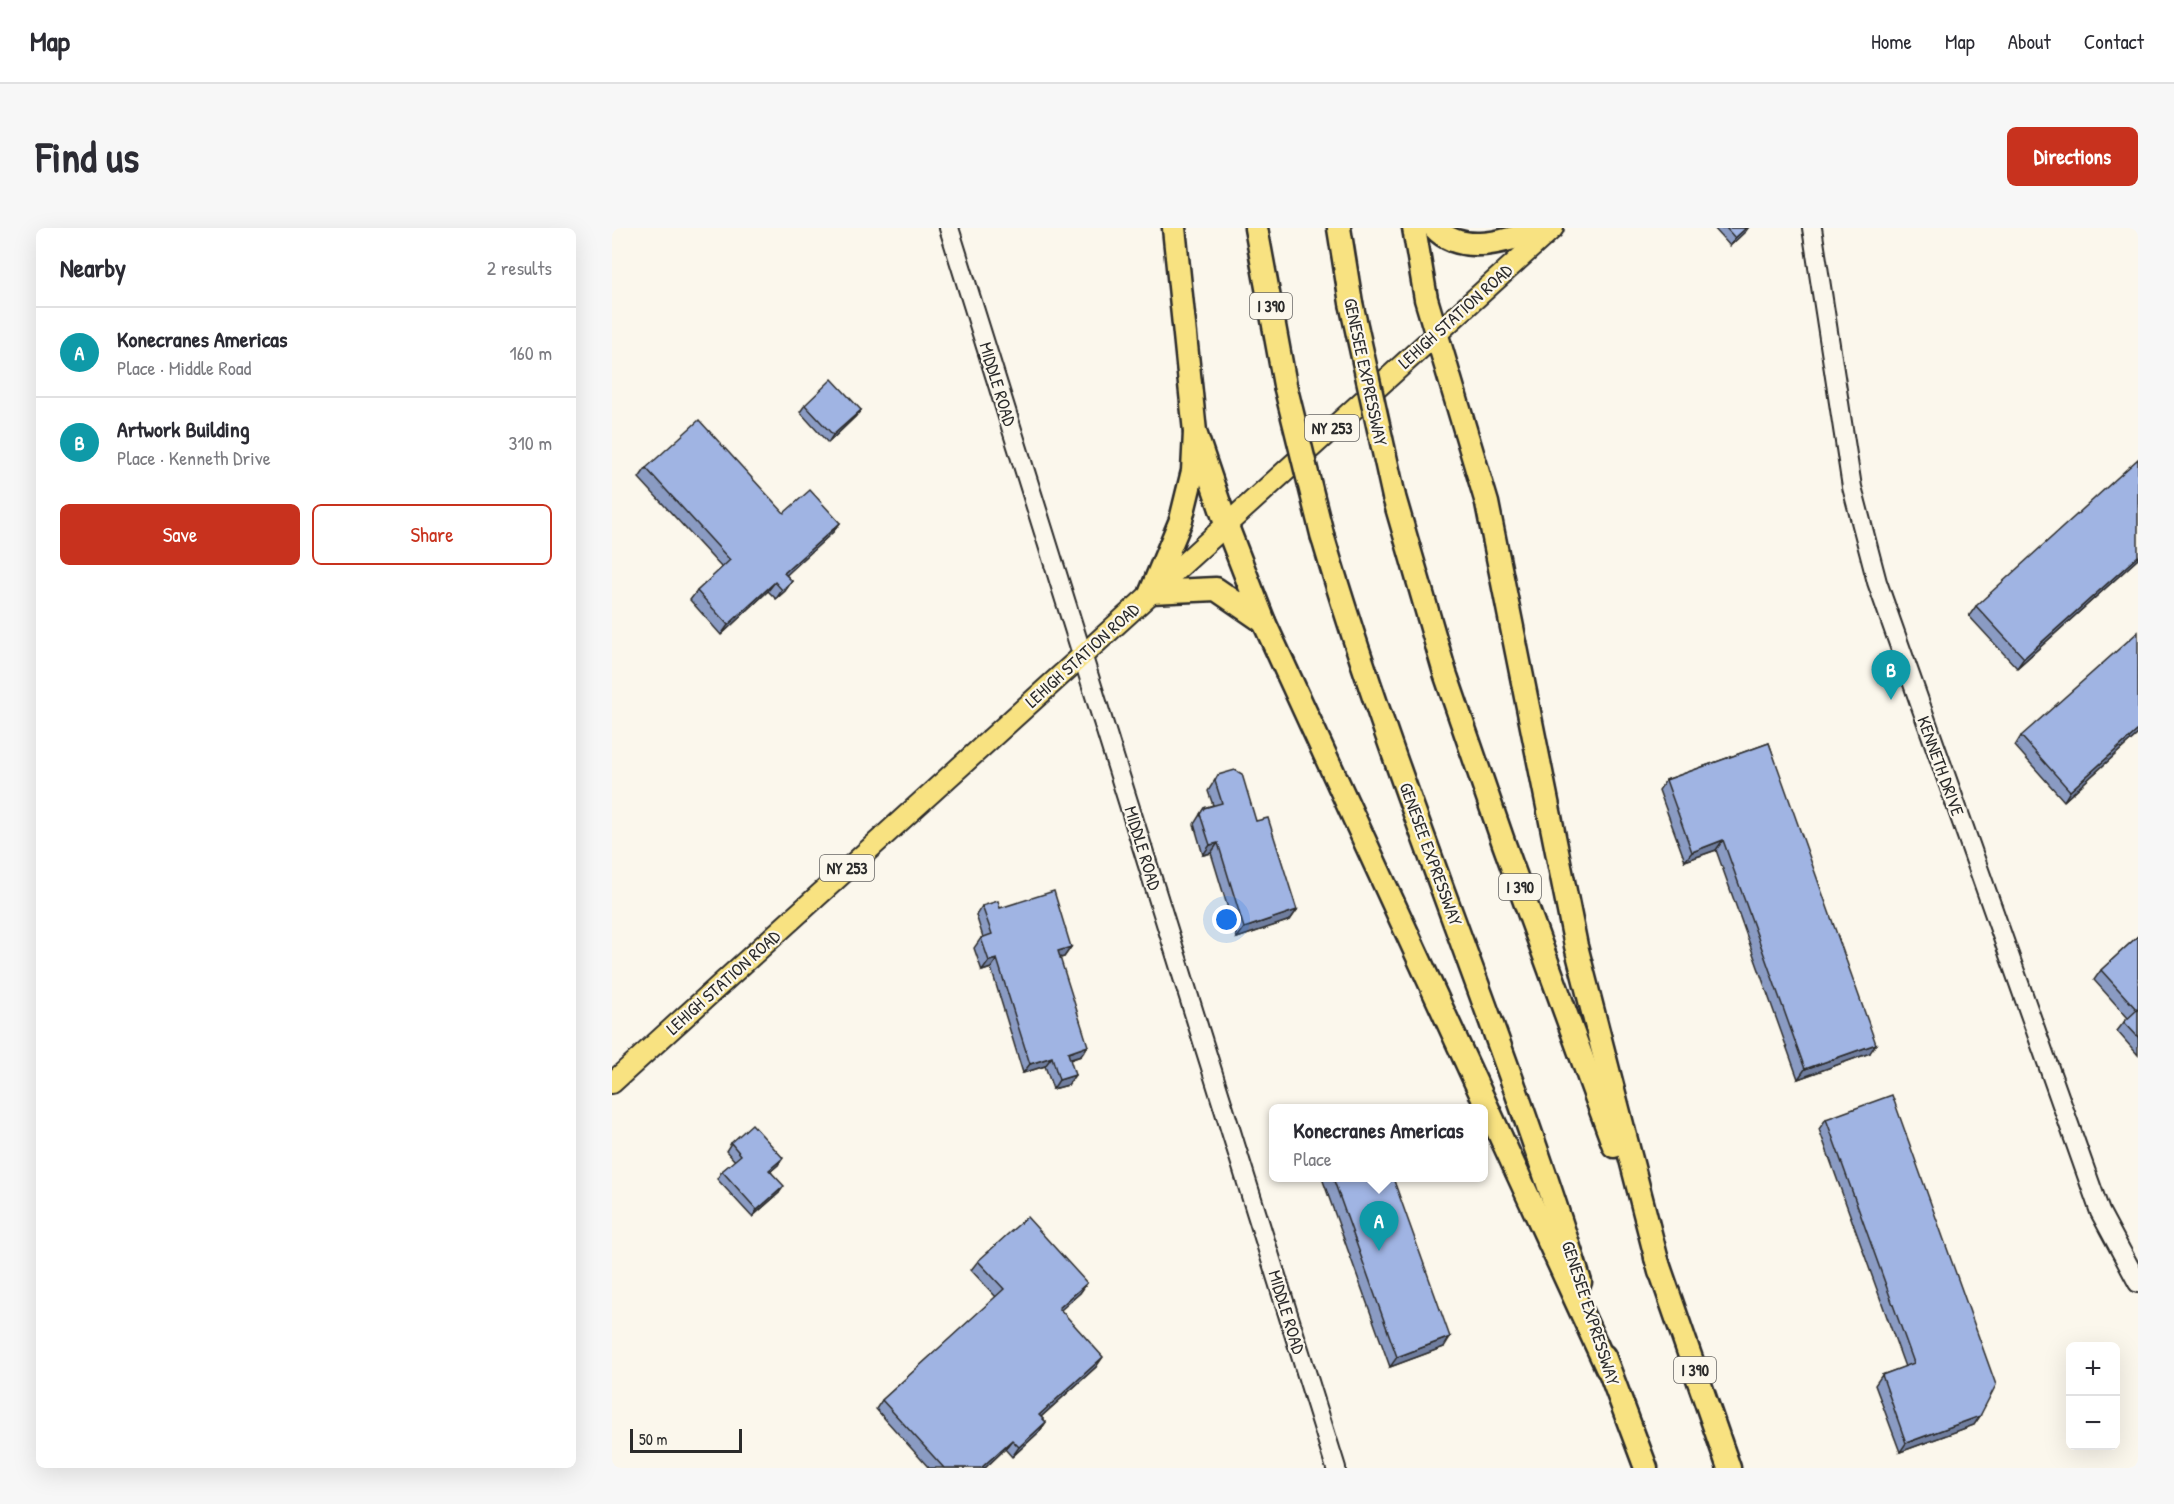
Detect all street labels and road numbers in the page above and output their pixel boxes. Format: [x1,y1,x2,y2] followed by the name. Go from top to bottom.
[1392,258,1518,374] street label: LEHIGH STATION ROAD
[1250,293,1292,319] road number: I 390
[1338,296,1394,448] street label: GENESEE EXPRESSWAY
[973,339,1023,429] street label: MIDDLE ROAD
[1305,415,1359,441] road number: NY 253
[1019,597,1145,713] street label: LEHIGH STATION ROAD
[1911,713,1971,819] street label: KENNETH DRIVE
[1394,779,1468,929] street label: GENESEE EXPRESSWAY
[1118,803,1168,893] street label: MIDDLE ROAD
[820,855,874,881] road number: NY 253
[1499,874,1541,900] road number: I 390
[660,924,786,1040] street label: LEHIGH STATION ROAD
[1556,1238,1626,1388] street label: GENESEE EXPRESSWAY
[1262,1267,1312,1357] street label: MIDDLE ROAD
[1674,1357,1716,1383] road number: I 390

